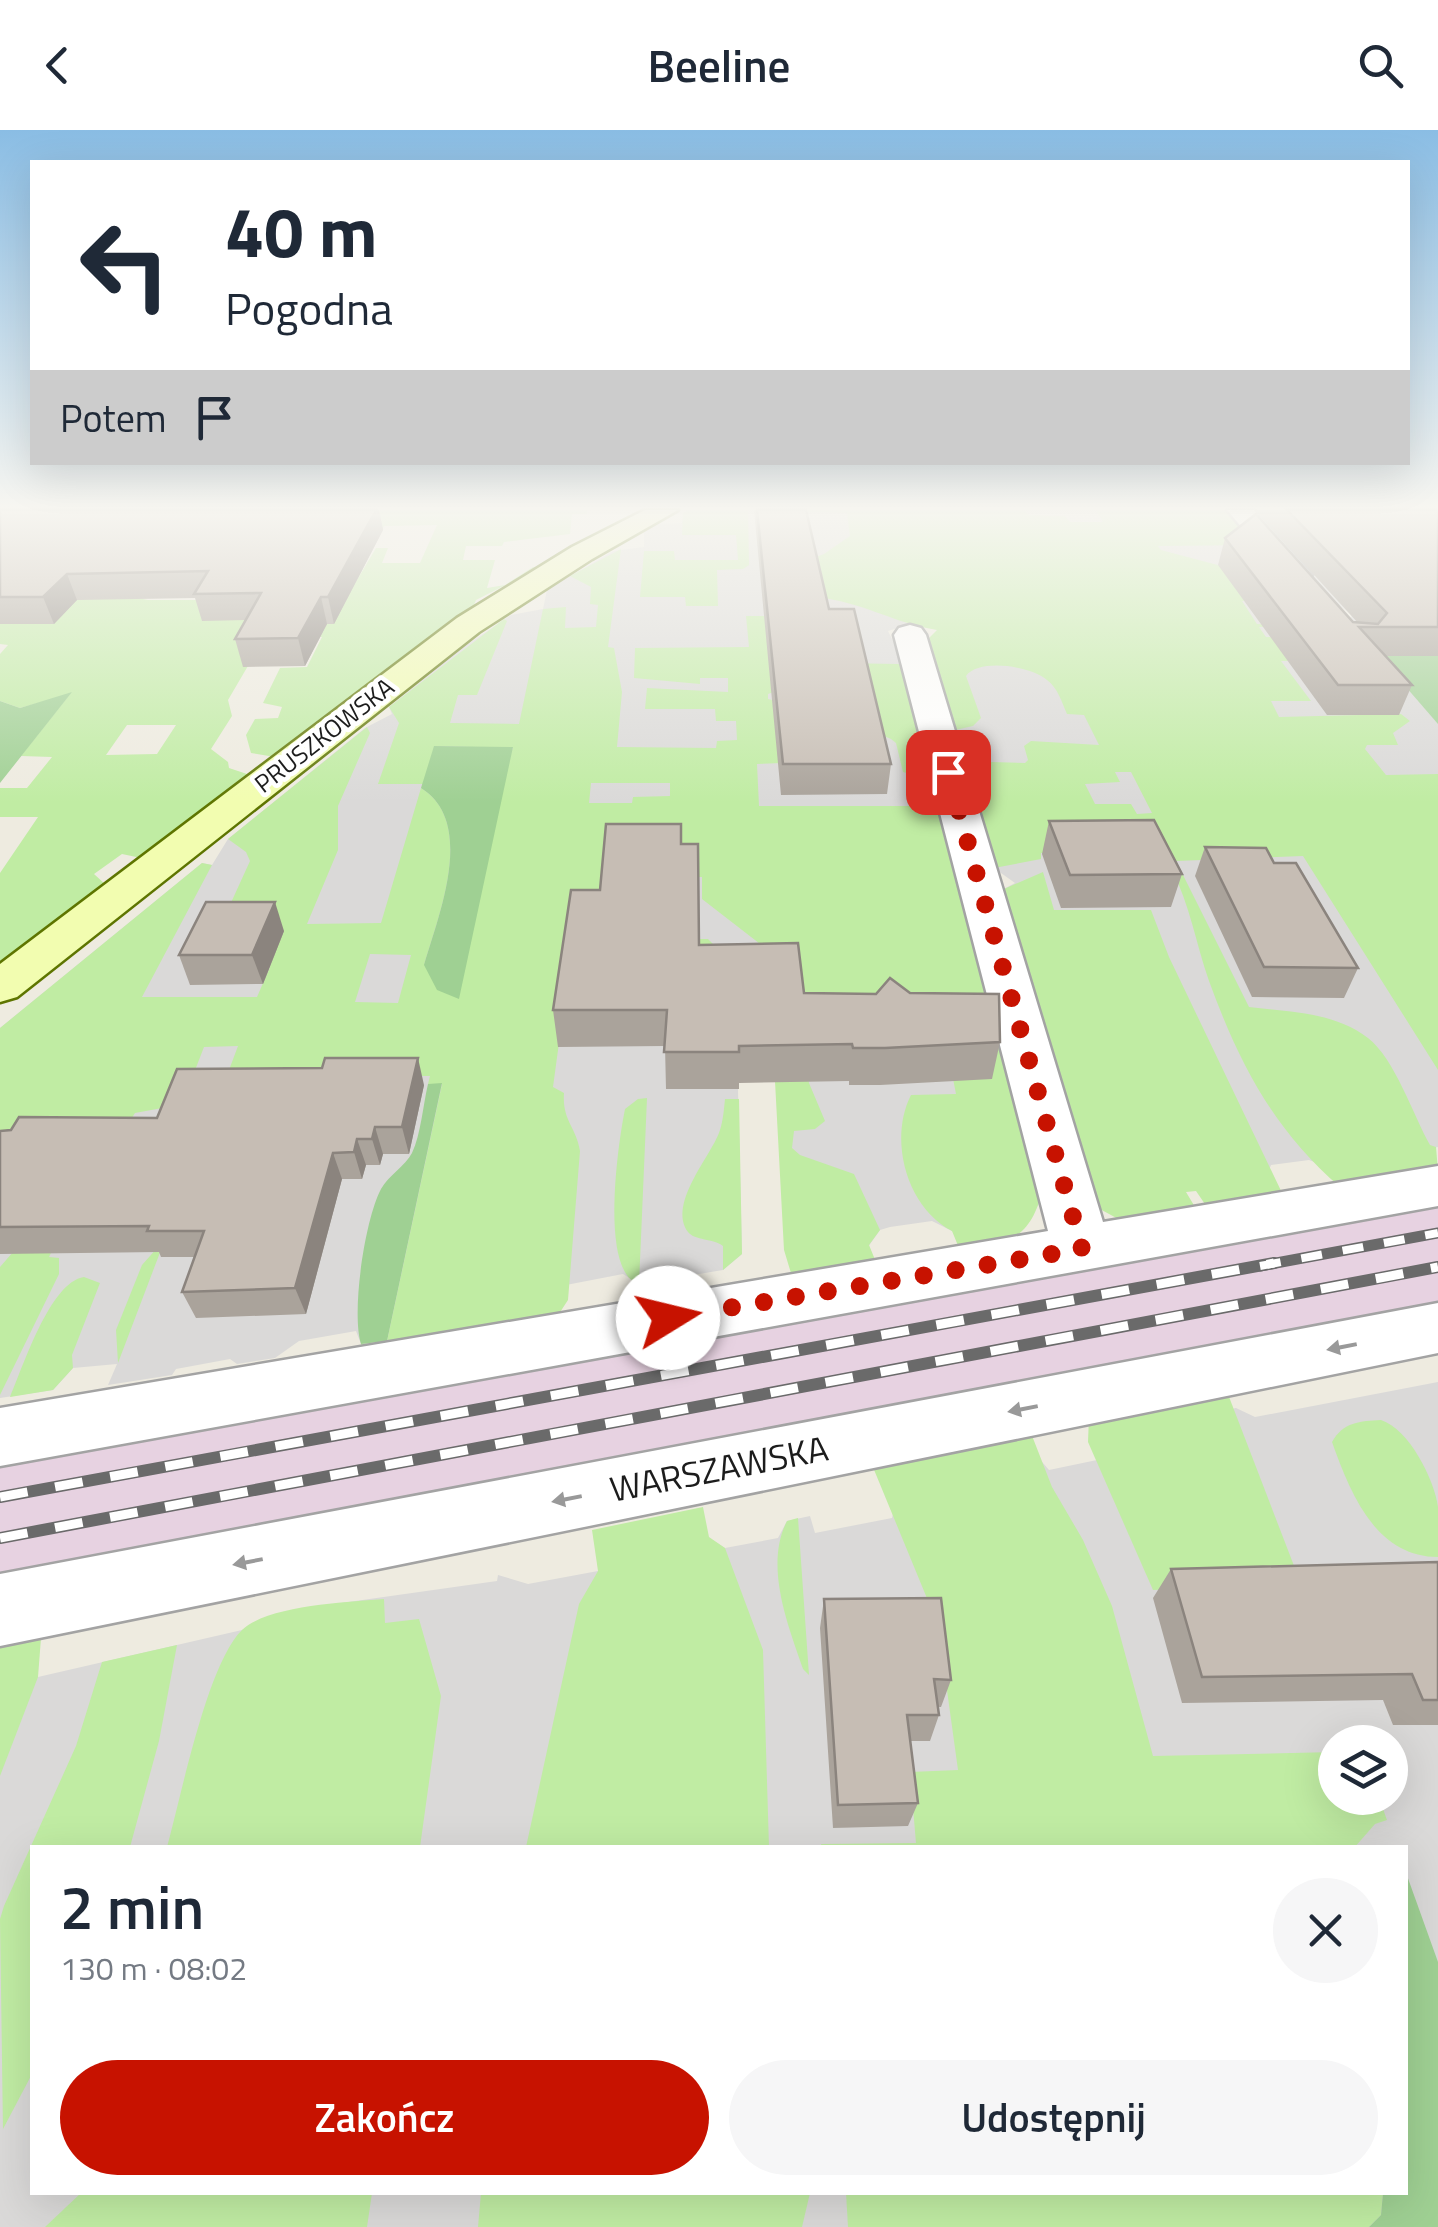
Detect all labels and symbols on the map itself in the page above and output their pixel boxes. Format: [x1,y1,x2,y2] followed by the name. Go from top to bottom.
[246,668,402,802] street label: PRUSZKOWSKA
[906,730,991,815] pin
[616,1266,720,1370] position arrow
[1326,1339,1357,1355] one-way arrow
[1008,1402,1039,1418] one-way arrow
[605,1420,833,1516] street label: WARSZAWSKA
[551,1492,582,1507] one-way arrow
[232,1554,263,1570] one-way arrow

